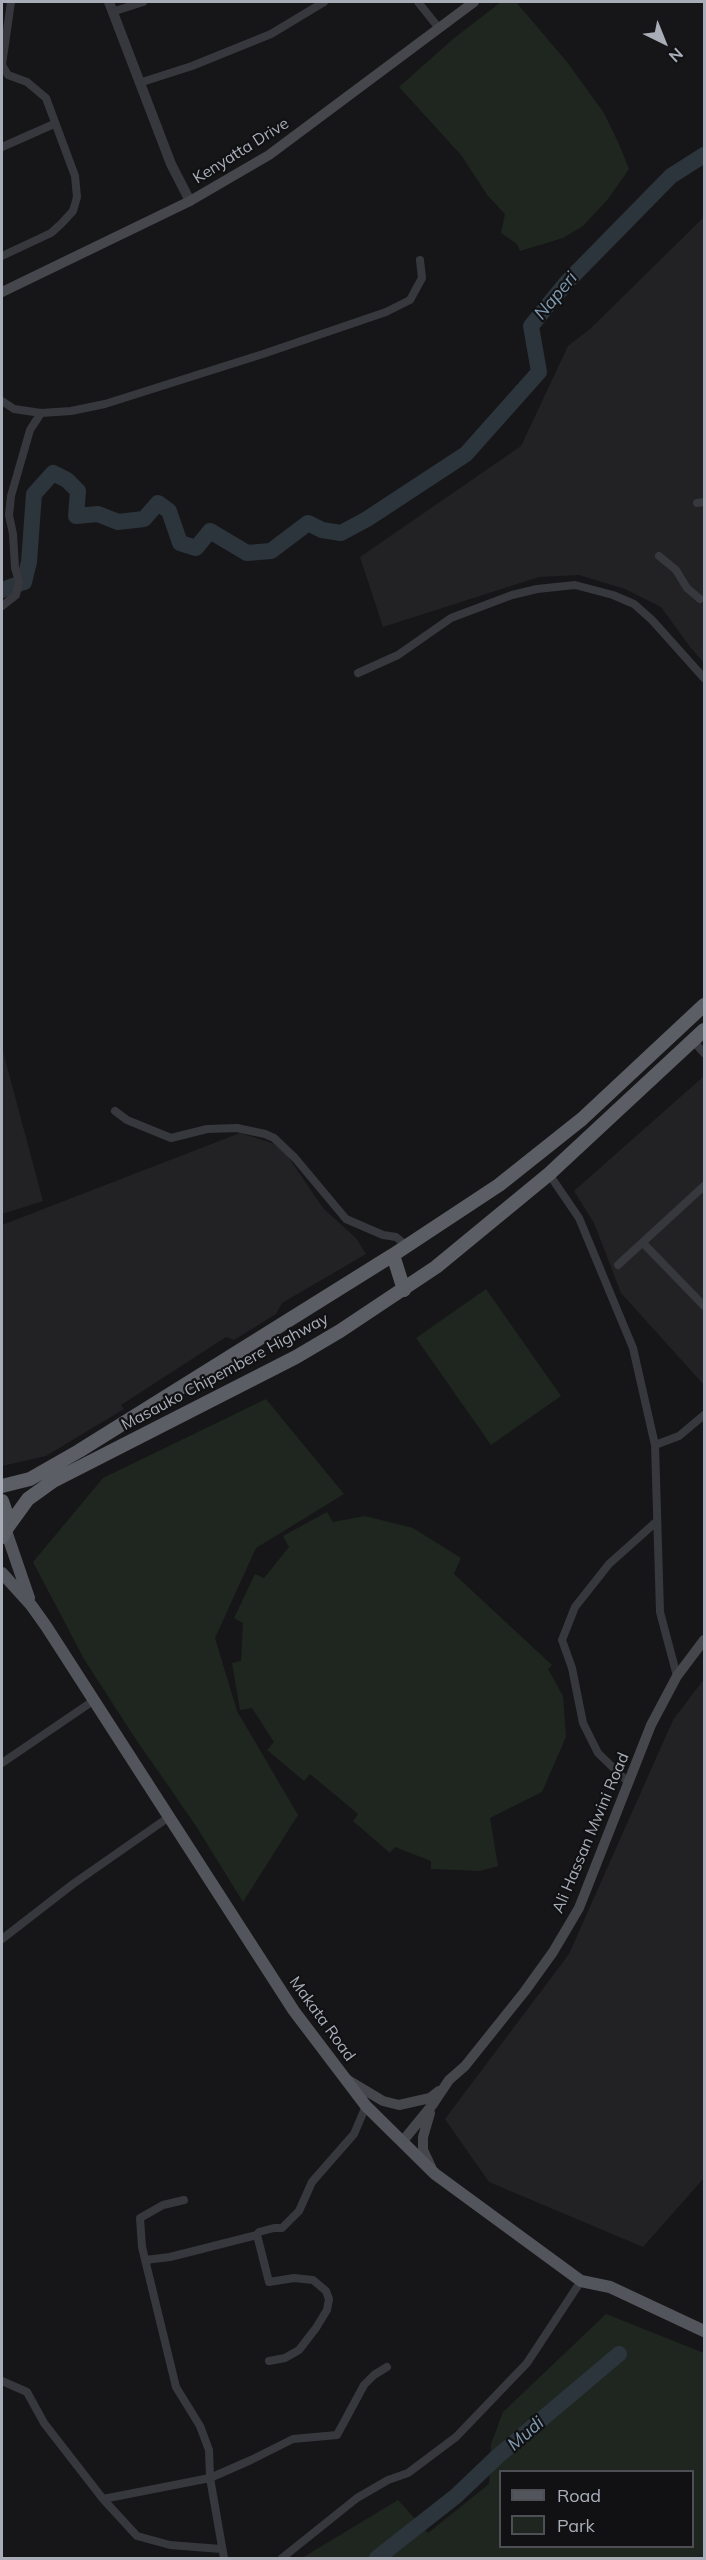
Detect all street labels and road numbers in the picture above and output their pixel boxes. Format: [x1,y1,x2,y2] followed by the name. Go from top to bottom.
[190,114,292,188] street label: Kenyatta Drive
[118,1309,332,1435] street label: Masauko Chipembere Highway
[548,1750,634,1916] street label: Ali Hassan Mwini Road
[285,1973,359,2065] street label: Makata Road

